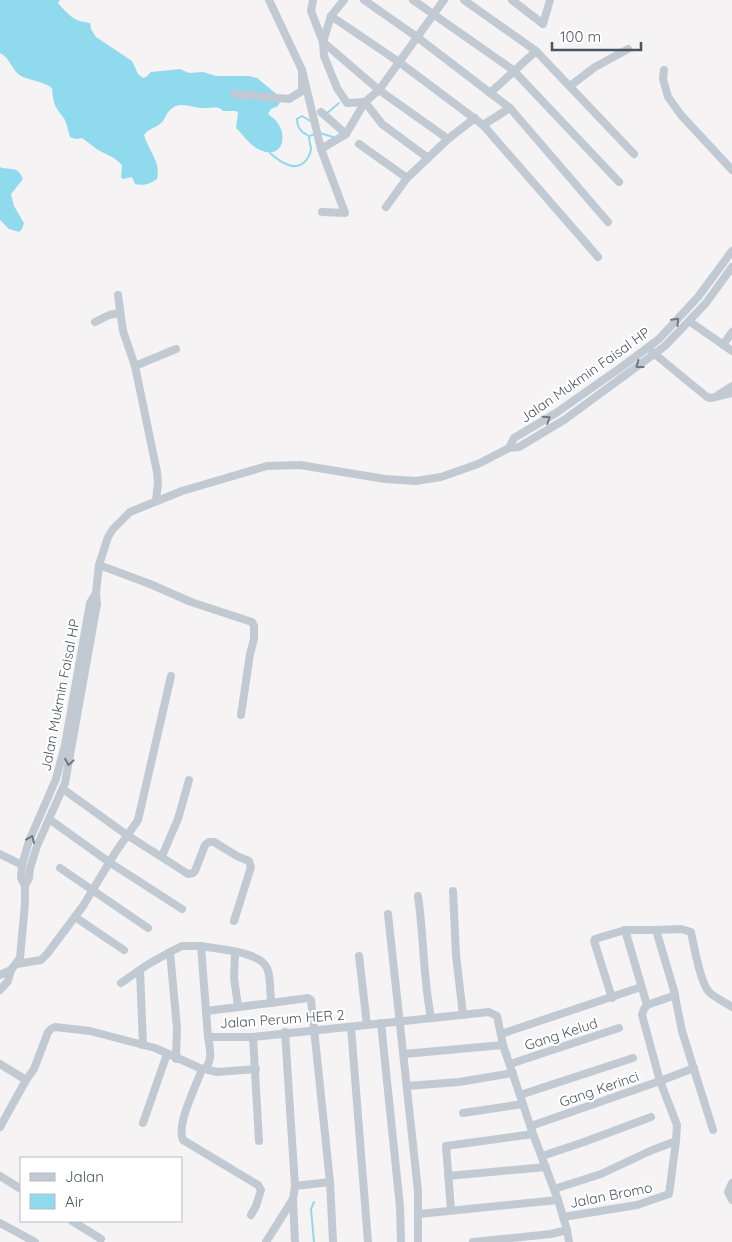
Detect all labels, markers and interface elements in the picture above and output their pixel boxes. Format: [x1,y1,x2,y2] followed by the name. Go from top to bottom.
[552,20,641,52] scale bar
[560,27,601,46] text: 100 m
[670,318,679,327] one-way arrow
[517,323,653,427] street label: Jalan Mukmin Faisal HP
[636,360,645,368] one-way arrow
[541,416,550,425] one-way arrow
[36,617,84,773] street label: Jalan Mukmin Faisal HP
[65,757,75,766] one-way arrow
[24,835,35,844] one-way arrow
[219,1006,345,1032] street label: Jalan Perum HER 2
[522,1014,600,1054] street label: Gang Kelud
[557,1067,641,1111] street label: Gang Kerinci
[20,1157,182,1222] legend
[65,1167,104,1186] text: Jalan
[568,1178,654,1212] street label: Jalan Bromo
[65,1192,84,1211] text: Air

